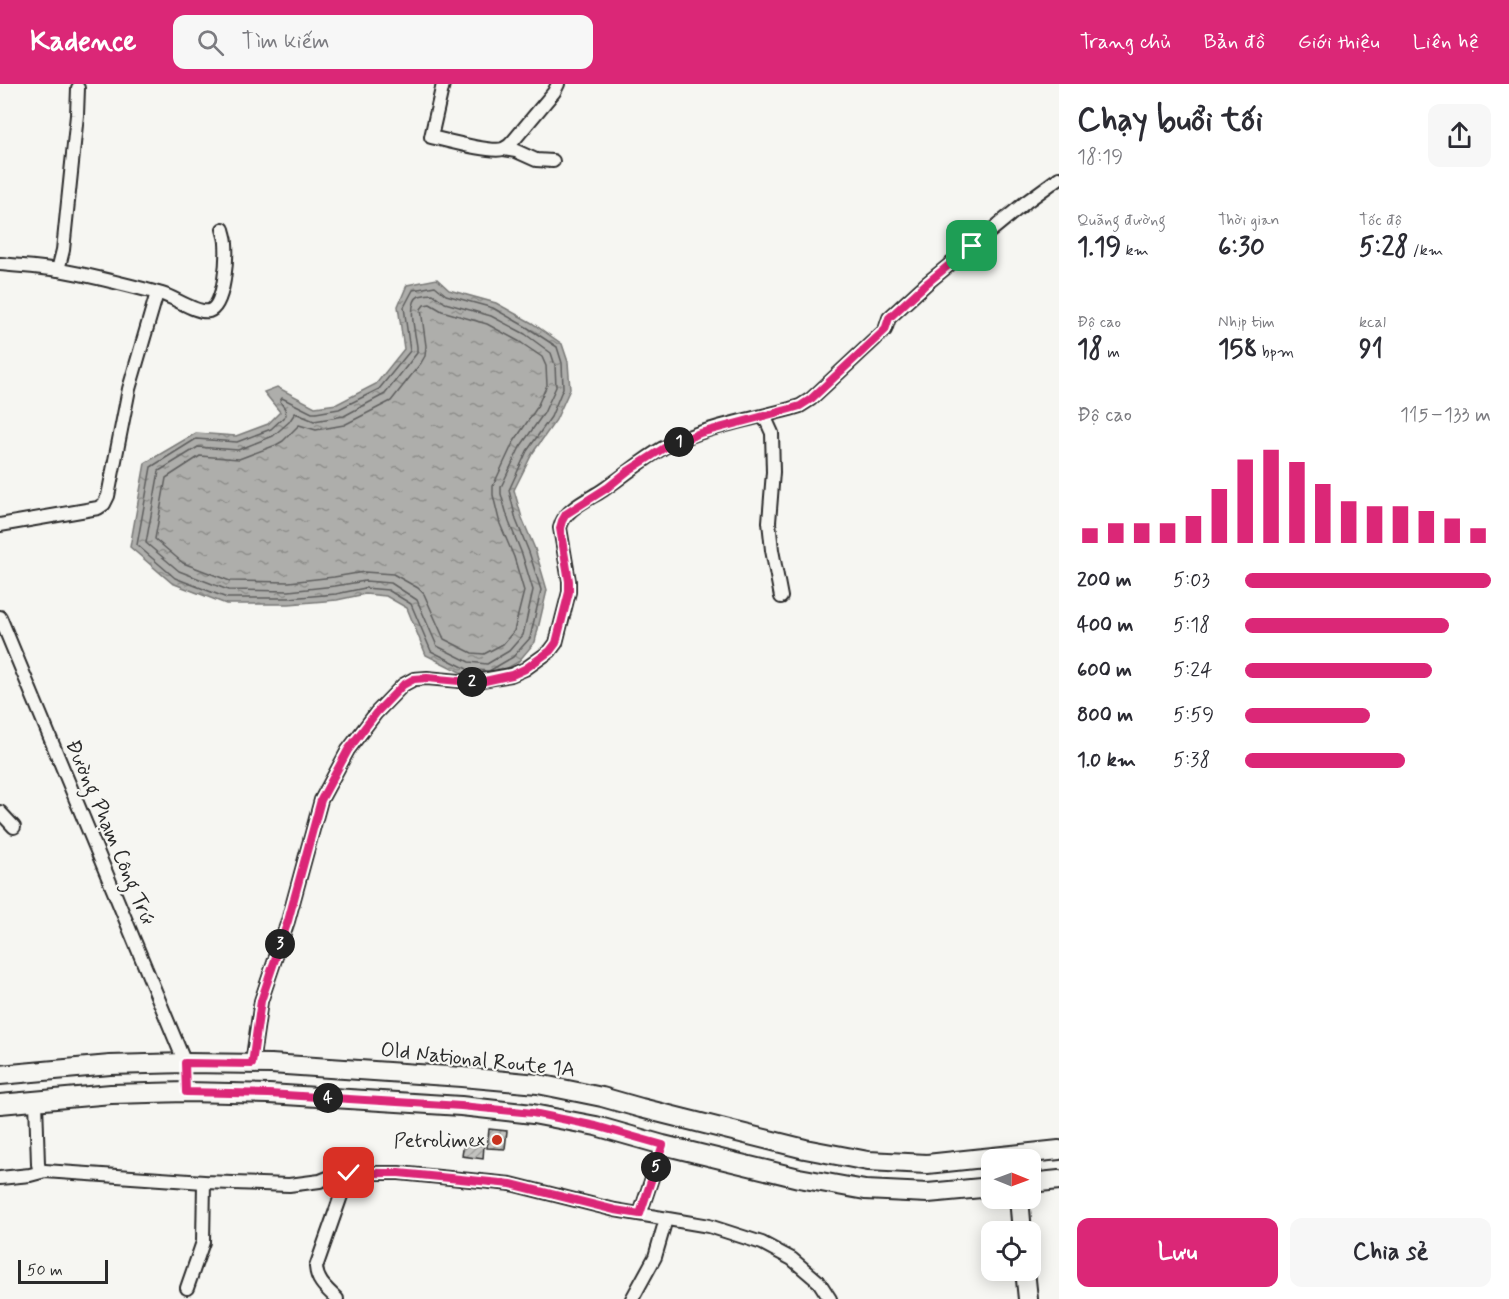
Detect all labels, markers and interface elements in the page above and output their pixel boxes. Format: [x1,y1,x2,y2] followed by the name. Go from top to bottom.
[173,15,593,69] search box
[30,24,137,61] text: Kadence
[194,26,227,59] icon: search
[242,28,330,56] text: Tìm kiếm
[1080,28,1171,56] text: Trang chủ
[1204,28,1265,56] text: Bản đồ
[1298,28,1380,56] text: Giới thiệu
[1413,28,1479,56] text: Liên hệ
[1077,99,1263,143] text: Chạy buổi tối
[1428,104,1491,167] button: share
[1077,144,1123,171] text: 18:19
[1077,210,1166,231] text: Quãng đường
[1218,210,1280,231] text: Thời gian
[1359,210,1402,231] text: Tốc độ
[946,220,997,271] pin
[955,229,988,262] icon: arrive
[1077,231,1121,265] text: 1.19
[1218,231,1265,265] text: 6:30
[1359,231,1409,265] text: 5:28
[1121,240,1149,261] text: km
[1409,240,1443,261] text: /km
[1077,312,1121,333] text: Độ cao
[1218,312,1275,333] text: Nhịp tim
[1359,312,1386,333] text: kcal
[1077,333,1103,367] text: 18
[1218,333,1258,367] text: 158
[1359,333,1383,367] text: 91
[1103,342,1120,363] text: m
[1258,342,1294,363] text: bpm
[1077,402,1132,429] text: Độ cao
[1400,402,1491,429] text: 115–133 m
[664,427,694,457] pin: 1
[675,431,683,452] text: 1
[1077,567,1132,594] text: 200 m
[1173,567,1210,594] text: 5:03
[1077,612,1133,639] text: 400 m
[1173,612,1210,639] text: 5:18
[1077,657,1132,684] text: 600 m
[1173,657,1212,684] text: 5:24
[457,667,487,697] pin: 2
[468,671,476,692] text: 2
[1077,702,1133,729] text: 800 m
[1173,702,1214,729] text: 5:59
[57,735,162,930] street label: Đường Phạm Công Trứ
[1077,747,1136,774] text: 1.0 km
[1173,747,1210,774] text: 5:38
[265,929,295,959] pin: 3
[276,933,284,954] text: 3
[379,1036,577,1084] street label: Old National Route 1A
[313,1083,343,1113] pin: 4
[323,1087,333,1108] text: 4
[394,1127,485,1155] place label: Petrolimex
[490,1133,504,1147] marker: Petrolimex
[323,1147,374,1198] pin
[981,1149,1041,1209] north arrow
[981,1149,1041,1281] map controls
[641,1152,671,1182] pin: 5
[332,1156,365,1189] icon: check
[651,1156,661,1177] text: 5
[1077,1218,1278,1287] button: Lưu
[1290,1218,1491,1287] button: Chia sẻ
[981,1221,1041,1281] button: locate
[18,1257,108,1284] scale bar
[27,1260,63,1281] text: 50 m

